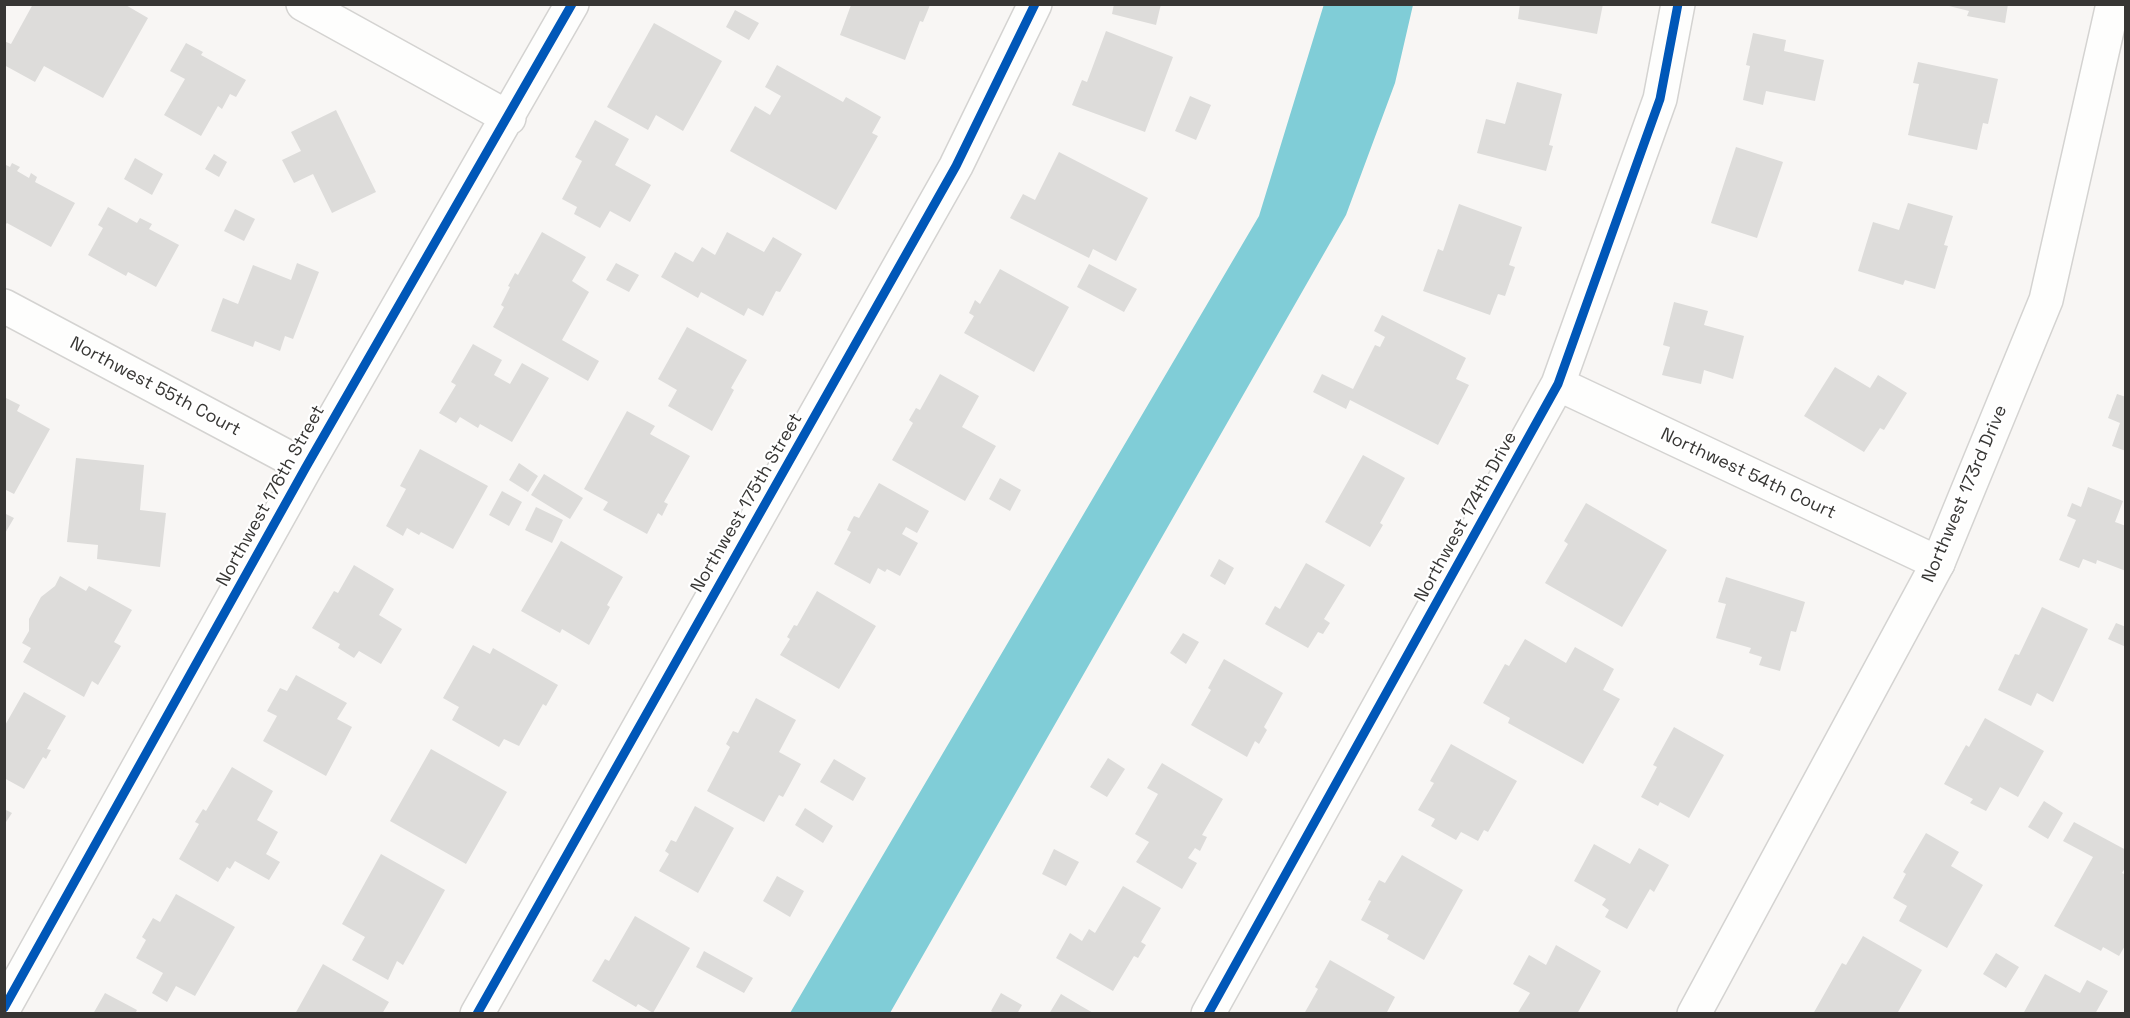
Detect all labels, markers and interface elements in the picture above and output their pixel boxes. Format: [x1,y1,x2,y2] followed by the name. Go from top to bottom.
[66,333,244,441] street label: Northwest 55th Court
[212,402,330,590] street label: Northwest 176th Street
[1918,402,2012,586] street label: Northwest 173rd Drive
[687,409,807,597] street label: Northwest 175th Street
[1657,424,1839,524] street label: Northwest 54th Court
[1410,428,1522,606] street label: Northwest 174th Drive

